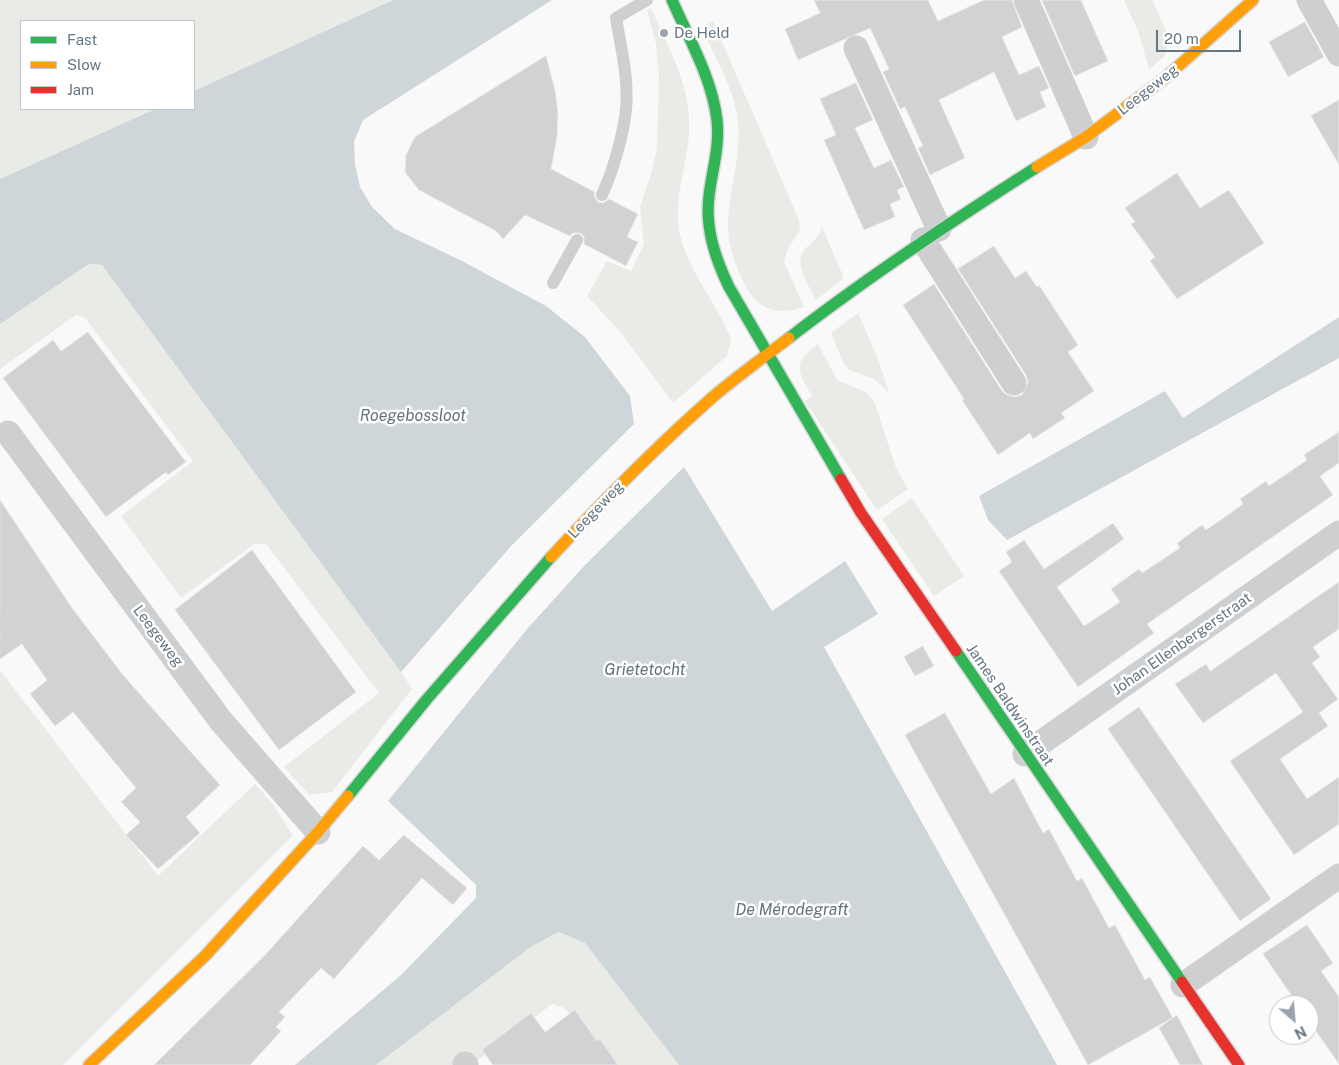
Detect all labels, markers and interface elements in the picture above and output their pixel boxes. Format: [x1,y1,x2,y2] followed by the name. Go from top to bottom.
[20,20,195,110] legend
[1159,20,1244,52] scale bar
[674,24,730,42] place label: De Held
[658,27,670,39] marker: De Held
[1164,30,1199,47] text: 20 m
[67,31,97,48] text: Fast
[67,56,101,73] text: Slow
[1114,61,1182,119] street label: Leegeweg
[67,81,94,98] text: Jam
[360,406,466,426] water label: Roegebossloot
[564,478,628,542] street label: Leegeweg
[1109,589,1255,699] street label: Johan Ellenbergerstraat
[129,602,187,670] street label: Leegeweg
[962,641,1058,769] street label: James Baldwinstraat
[604,660,686,680] water label: Grietetocht
[735,900,849,920] water label: De Mérodegraft
[1269,995,1319,1045] north arrow
[1292,1023,1309,1042] text: N

